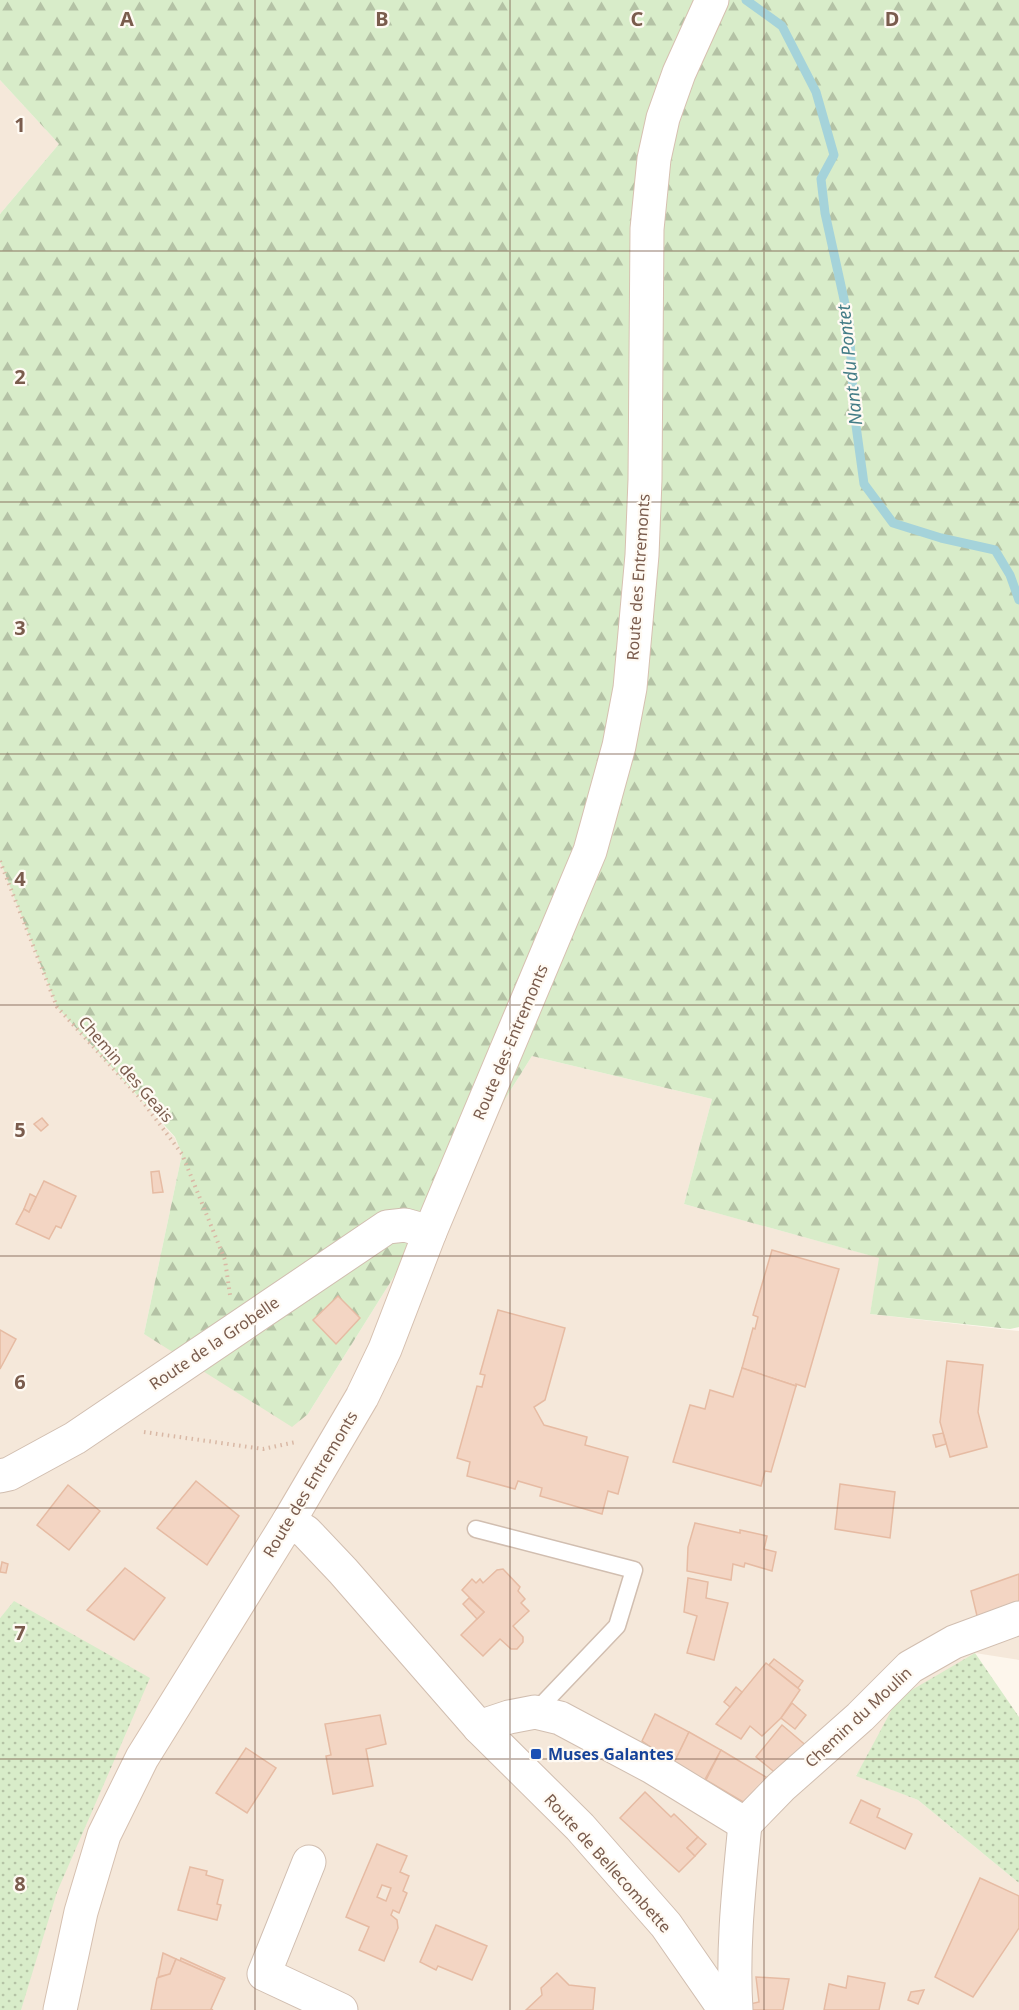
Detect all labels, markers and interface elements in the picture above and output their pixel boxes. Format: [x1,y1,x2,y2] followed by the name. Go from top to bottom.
[120,5,134,32] text: A
[375,5,389,32] text: B
[631,5,644,32] text: C
[885,5,899,32] text: D
[14,111,26,138] text: 1
[831,303,867,427] water label: Nant du Pontet
[14,363,26,390] text: 2
[621,493,655,661] street label: Route des Entremonts
[14,614,26,641] text: 3
[14,865,26,892] text: 4
[467,961,553,1123] street label: Route des Entremonts
[74,1011,178,1127] street label: Chemin des Geais
[14,1116,26,1143] text: 5
[145,1291,283,1395] street label: Route de la Grobelle
[14,1368,26,1395] text: 6
[258,1407,362,1561] street label: Route des Entremonts
[14,1619,26,1646] text: 7
[800,1662,916,1772] street label: Chemin du Moulin
[548,1743,674,1765] place label: Muses Galantes
[529,1747,543,1761] marker: Muses Galantes
[540,1789,676,1937] street label: Route de Bellecombette
[14,1870,26,1897] text: 8

